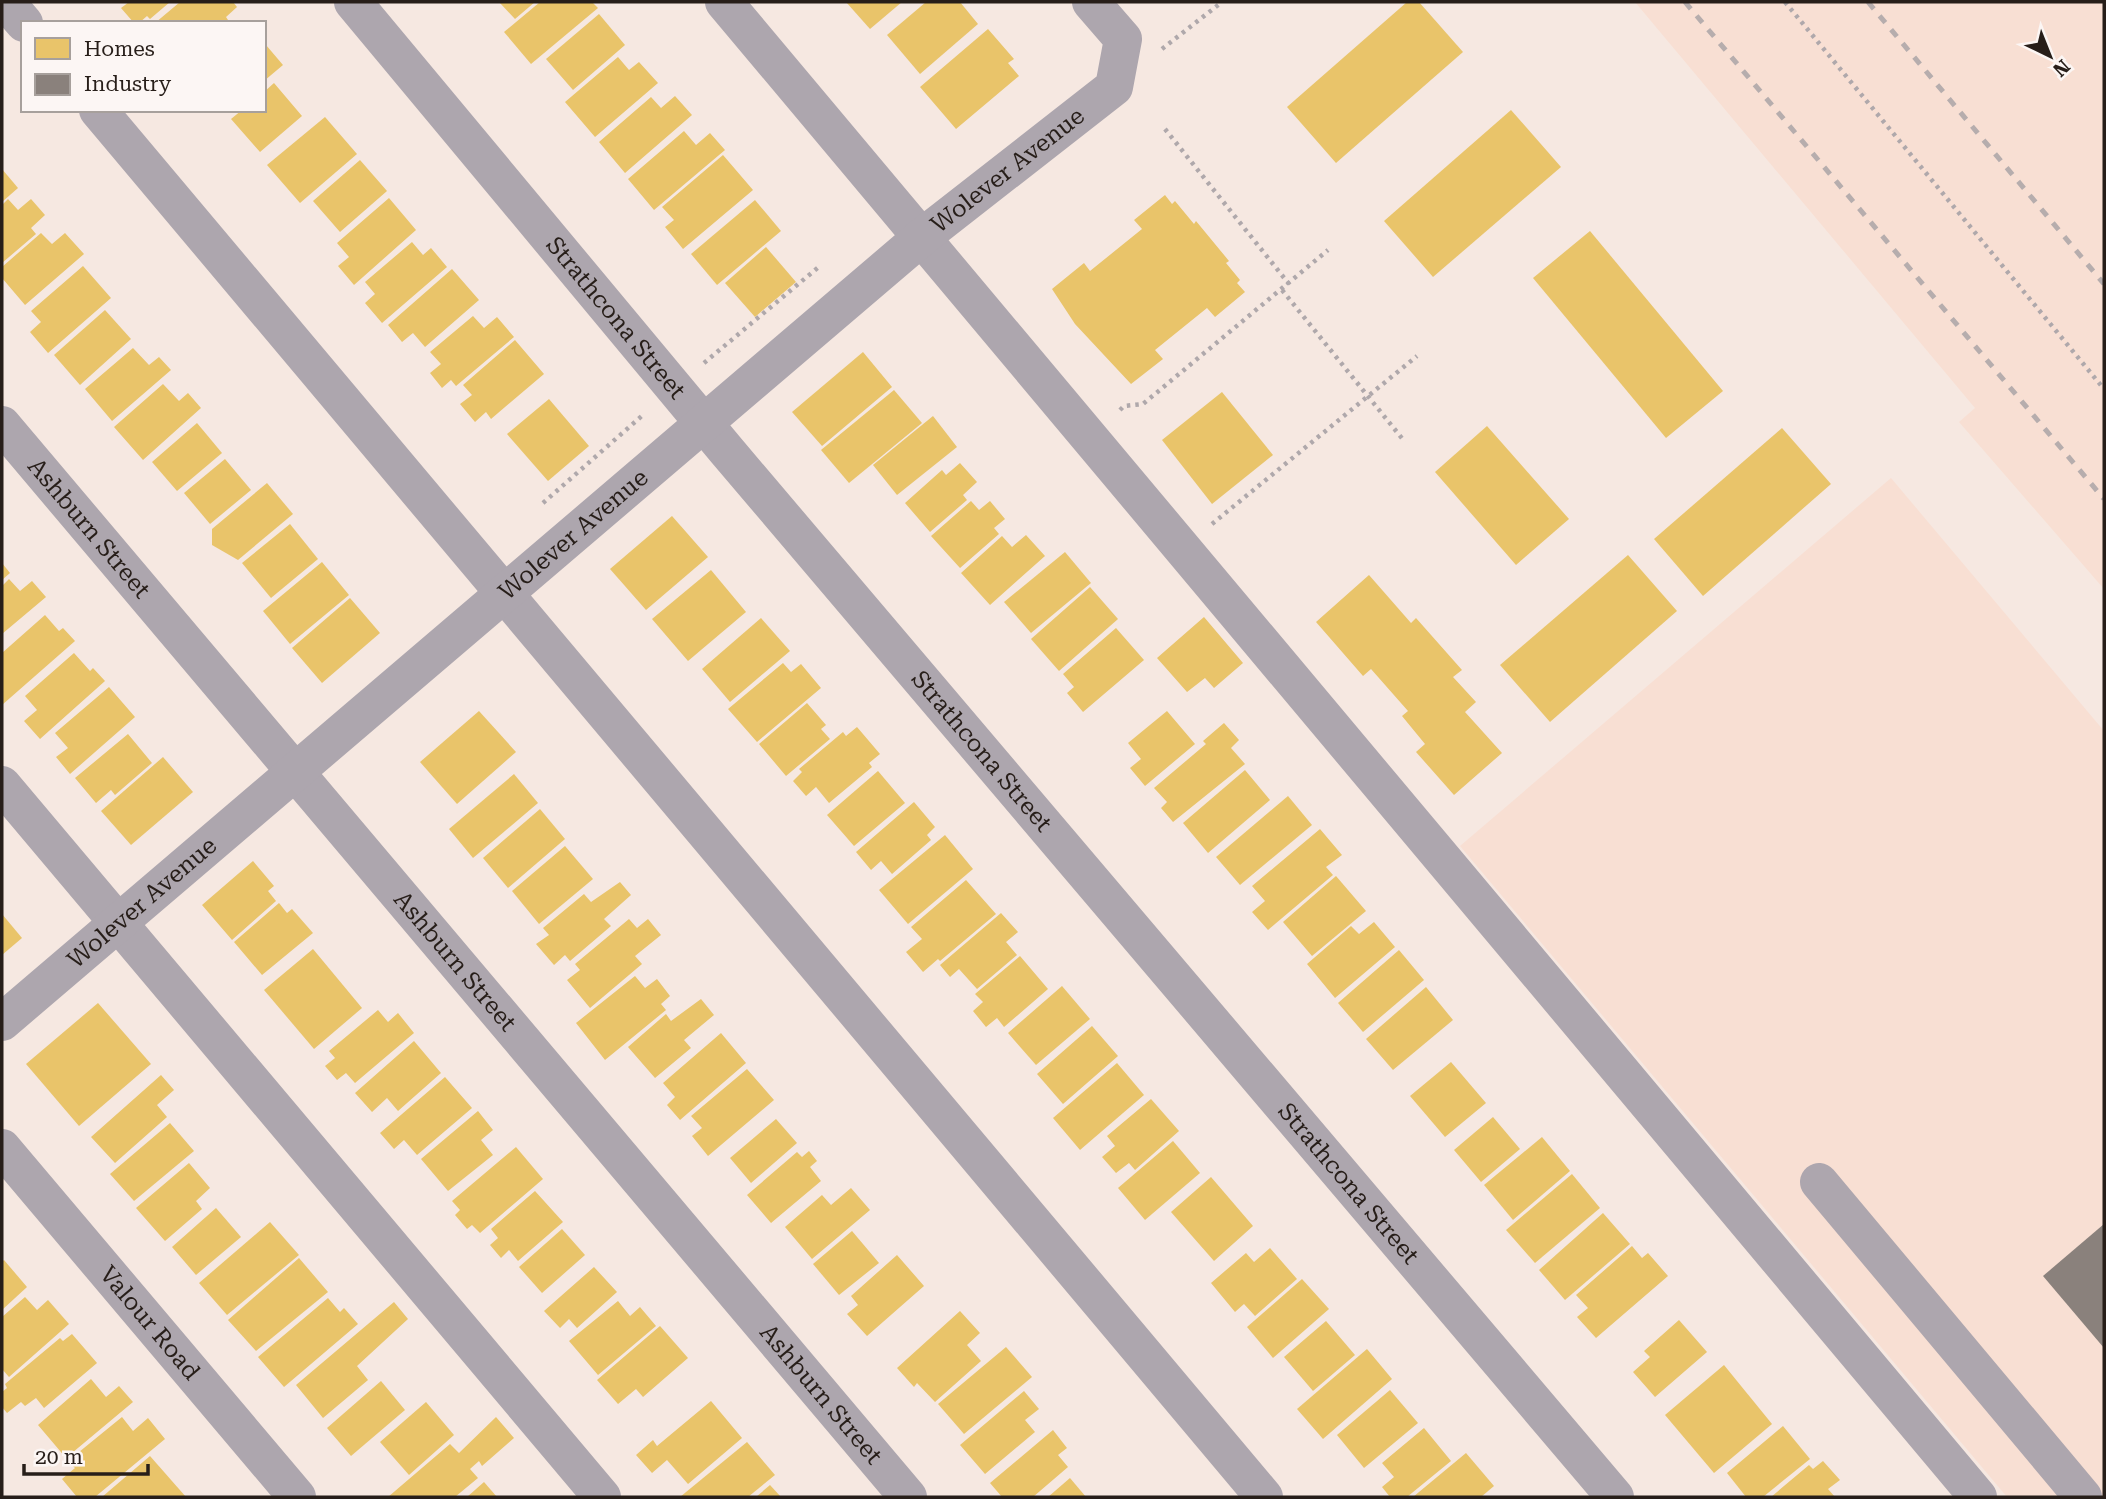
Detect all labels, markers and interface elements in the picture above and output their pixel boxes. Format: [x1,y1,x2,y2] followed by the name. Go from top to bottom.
[21,21,266,112] legend
[2015,21,2085,91] north arrow
[84,37,155,61] text: Homes
[2048,55,2074,82] text: N
[84,72,172,96] text: Industry
[925,102,1090,239] street label: Wolever Avenue
[541,231,691,405] street label: Strathcona Street
[22,452,156,604] street label: Ashburn Street
[493,463,654,606] street label: Wolever Avenue
[906,665,1058,837] street label: Strathcona Street
[62,831,222,974] street label: Wolever Avenue
[388,886,522,1037] street label: Ashburn Street
[1273,1097,1425,1270] street label: Strathcona Street
[94,1260,206,1386] street label: Valour Road
[754,1319,888,1470] street label: Ashburn Street
[24,1432,149,1476] scale bar
[35,1445,83,1469] text: 20 m

